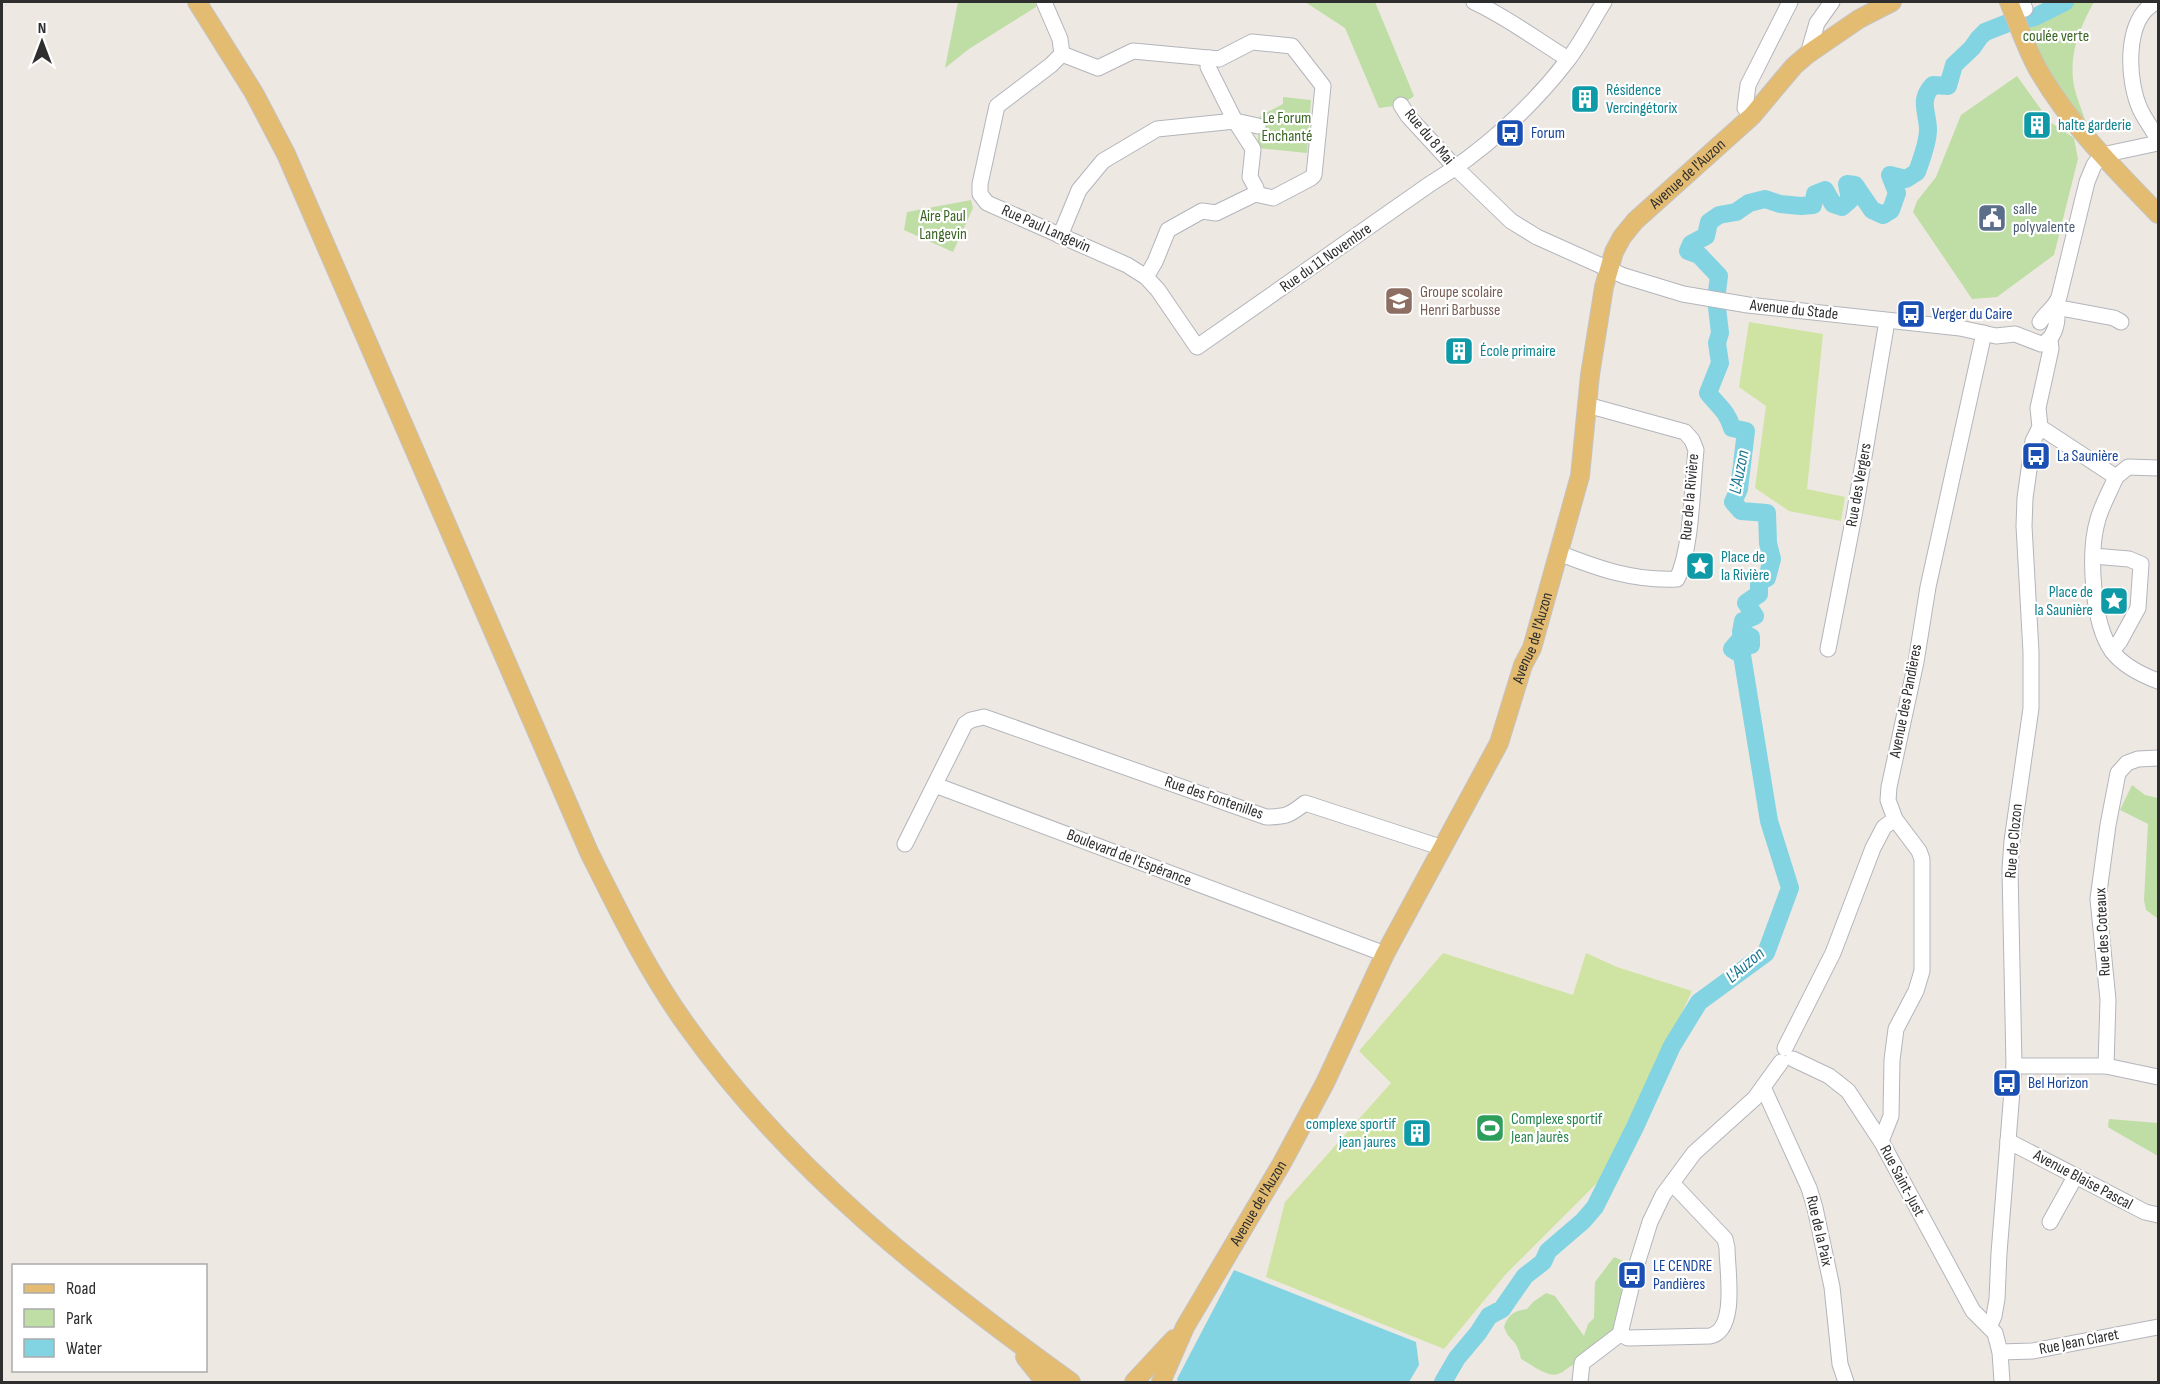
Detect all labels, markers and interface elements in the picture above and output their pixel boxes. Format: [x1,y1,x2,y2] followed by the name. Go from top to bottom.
[12,12,72,72] north arrow
[38,19,46,38] text: N
[2023,27,2089,46] park label: coulée verte
[1606,81,1677,118] place label: Résidence Vercingétorix
[1569,83,1601,115] building icon: Résidence Vercingétorix
[1400,105,1458,169] street label: Rue du 8 Mai
[1262,109,1313,146] park label: Le Forum Enchanté
[2021,109,2053,141] building icon: halte garderie
[2058,116,2132,135] place label: halte garderie
[1494,117,1526,149] bus stop icon: Forum
[1531,124,1565,143] place label: Forum
[1645,135,1729,214] street label: Avenue de l'Auzon
[2013,200,2075,237] place label: salle polyvalente
[998,201,1094,257] street label: Rue Paul Langevin
[1976,202,2008,234] public building icon: salle polyvalente
[919,207,967,244] park label: Aire Paul Langevin
[1276,219,1376,297] street label: Rue du 11 Novembre
[1420,283,1503,320] place label: Groupe scolaire Henri Barbusse
[1383,285,1415,317] school or university icon: Groupe scolaire Henri Barbusse
[1748,296,1839,324] street label: Avenue du Stade
[1895,298,1927,330] bus stop icon: Verger du Caire
[1932,305,2012,324] place label: Verger du Caire
[1443,335,1475,367] building icon: École primaire
[1480,342,1556,361] place label: École primaire
[2020,440,2052,472] bus stop icon: La Saunière
[1842,441,1876,528] street label: Rue des Vergers
[2057,447,2118,466] place label: La Saunière
[1724,448,1754,496] water label: L'Auzon
[1677,453,1703,541] street label: Rue de la Rivière
[1721,548,1769,585] place label: Place de la Rivière
[1684,550,1716,582] place icon: Place de la Rivière
[2035,583,2093,620] place label: Place de la Saunière
[2098,585,2130,617] place icon: Place de la Saunière
[1508,590,1557,687] street label: Avenue de l'Auzon
[1885,642,1926,760] street label: Avenue des Pandières
[1162,772,1266,824] street label: Rue des Fontenilles
[2001,803,2027,879] street label: Rue de Clozon
[1064,825,1194,891] street label: Boulevard de l'Espérance
[2091,887,2115,977] street label: Rue des Coteaux
[1721,942,1769,987] water label: L'Auzon
[1991,1067,2023,1099] bus stop icon: Bel Horizon
[2028,1074,2088,1093] place label: Bel Horizon
[1510,1110,1603,1147] place label: Complexe sportif Jean Jaurès
[1474,1112,1506,1144] sports icon: Complexe sportif Jean Jaurès
[1306,1115,1396,1152] place label: complexe sportif jean jaures
[1401,1117,1433,1149] building icon: complexe sportif jean jaures
[1875,1142,1929,1220] street label: Rue Saint-Just
[2029,1145,2136,1214] street label: Avenue Blaise Pascal
[1225,1157,1291,1250] street label: Avenue de l'Auzon
[1802,1194,1836,1268] street label: Rue de la Paix
[1653,1257,1712,1294] place label: LE CENDRE Pandières
[1616,1259,1648,1291] bus stop icon: LE CENDRE Pandières
[12,1264,207,1372] legend
[66,1278,96,1299] text: Road
[66,1308,92,1329] text: Park
[2038,1325,2121,1359] street label: Rue Jean Claret
[66,1338,102,1359] text: Water

